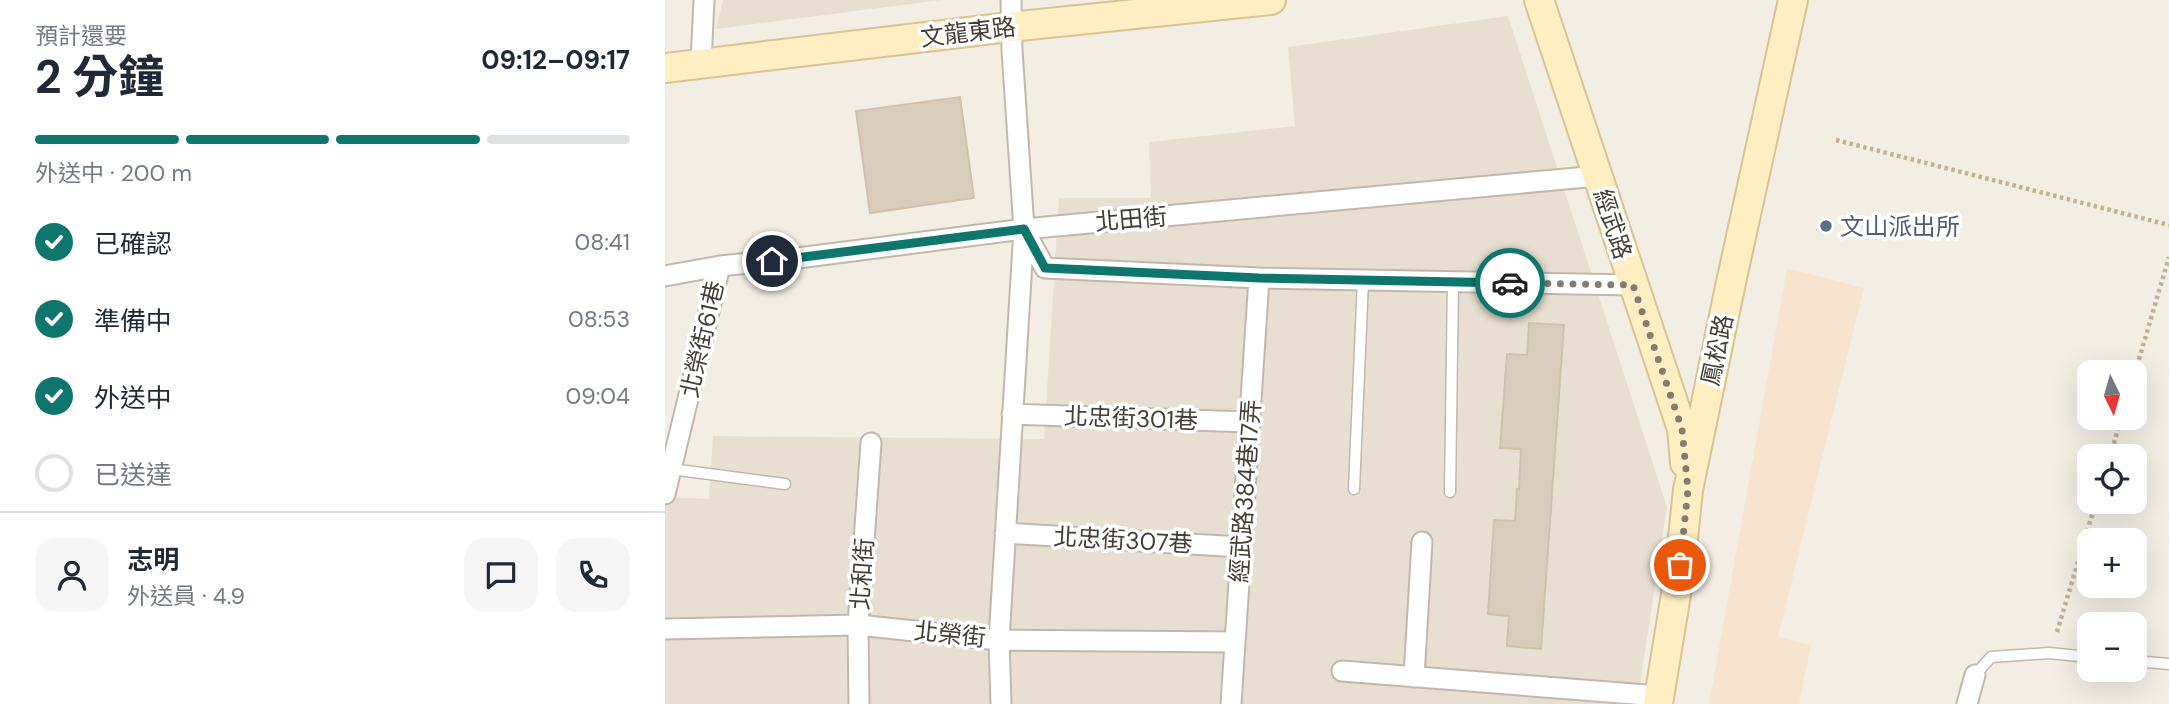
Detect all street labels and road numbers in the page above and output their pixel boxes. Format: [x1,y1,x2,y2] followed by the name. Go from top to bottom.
[918,11,1018,53] street label: 文龍東路
[1587,185,1639,263] street label: 經武路
[1094,200,1168,238] street label: 北田街
[674,278,730,400] street label: 北榮街61巷
[1694,312,1740,388] street label: 鳳松路
[1223,398,1267,584] street label: 經武路384巷17弄
[1063,400,1199,436] street label: 北忠街301巷
[1053,521,1193,559] street label: 北忠街307巷
[844,537,880,611] street label: 北和街
[913,615,987,653] street label: 北榮街

